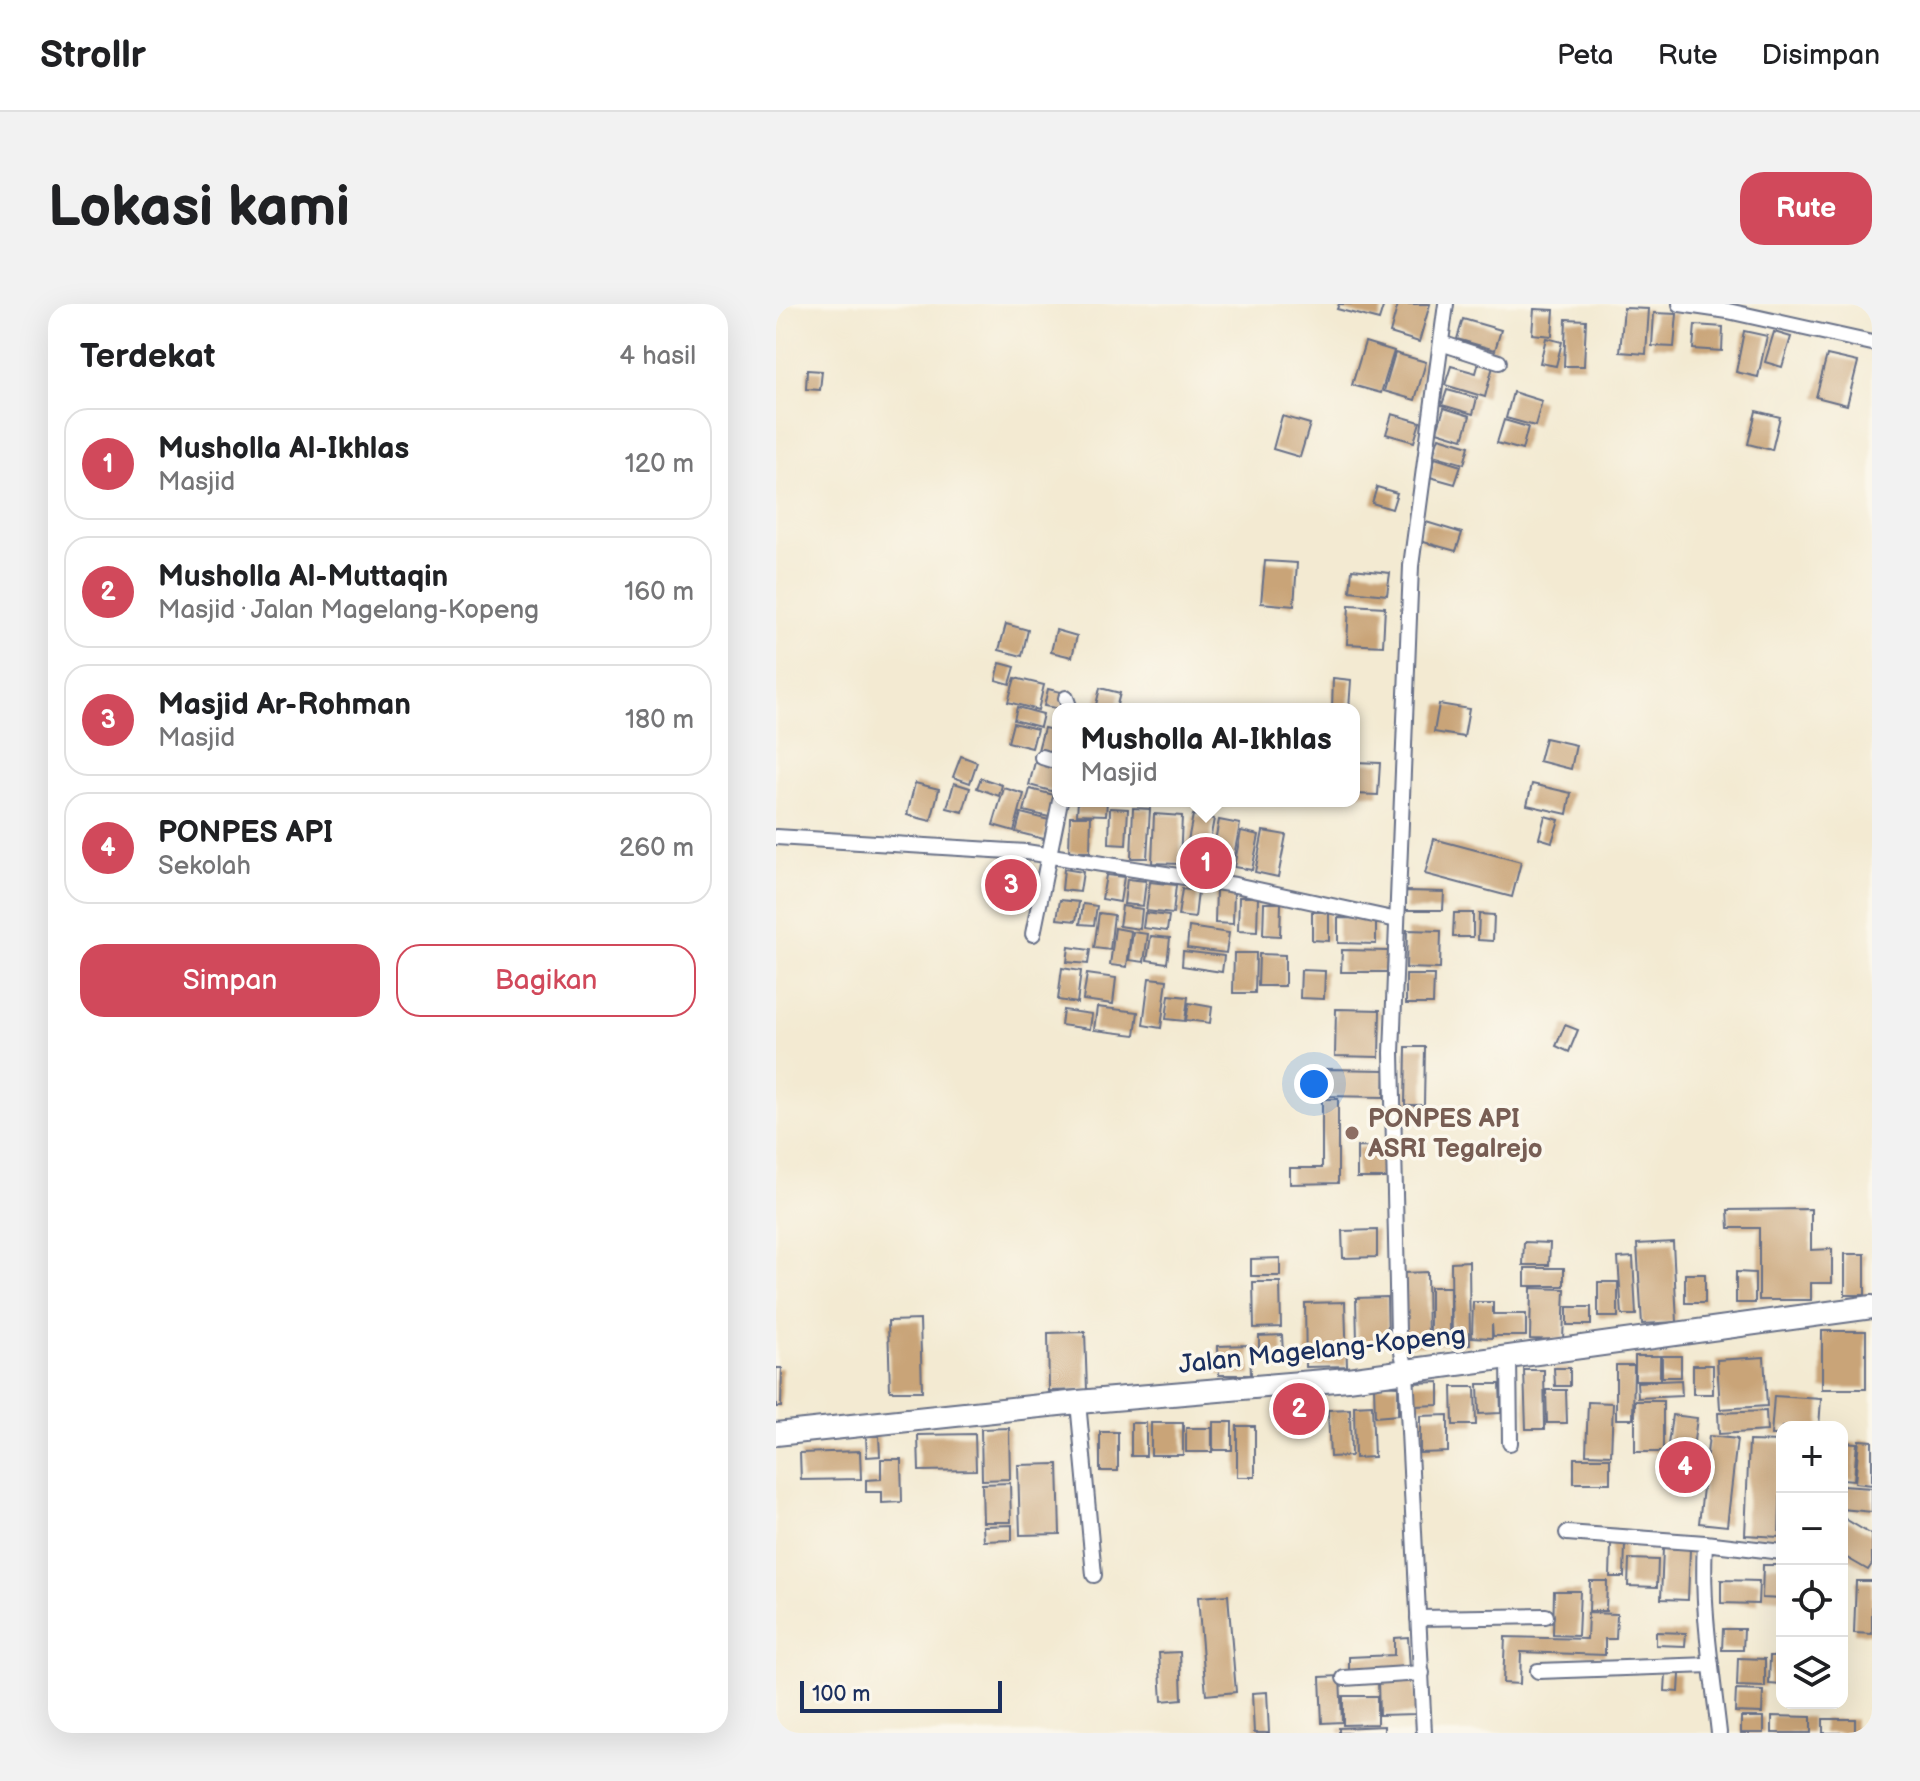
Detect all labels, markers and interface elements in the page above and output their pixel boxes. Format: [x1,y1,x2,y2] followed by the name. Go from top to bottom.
[40,33,146,78] text: Strollr
[1557,39,1614,72] text: Peta
[1658,39,1718,72] text: Rute
[1762,39,1880,72] text: Disimpan
[1740,172,1872,245] button: Rute
[48,175,350,242] text: Lokasi kami
[80,336,215,377] text: Terdekat
[619,341,696,372] text: 4 hasil
[158,431,409,467] text: Musholla Al-Ikhlas
[103,449,113,480] text: 1
[625,449,694,480] text: 120 m
[158,467,235,498] text: Masjid
[158,559,448,595] text: Musholla Al-Muttaqin
[100,577,116,608] text: 2
[624,577,694,608] text: 160 m
[158,595,539,626] text: Masjid · Jalan Magelang-Kopeng
[158,687,411,723] text: Masjid Ar-Rohman
[1052,703,1360,807] popup
[100,705,116,736] text: 3
[625,705,694,736] text: 180 m
[1080,722,1332,758] text: Musholla Al-Ikhlas
[158,723,235,754] text: Masjid
[1080,758,1158,789] text: Masjid
[158,815,333,851] text: PONPES API
[100,833,116,864] text: 4
[619,833,694,864] text: 260 m
[1180,833,1232,893] pin: 1
[158,851,251,882] text: Sekolah
[985,855,1037,915] pin: 3
[80,944,380,1017] button: Simpan
[396,944,696,1017] button: Bagikan
[1294,1064,1334,1104] your location
[1367,1104,1543,1165] place label: PONPES API ASRI Tegalrejo
[1343,1124,1361,1142] marker: PONPES API ASRI Tegalrejo
[1177,1320,1467,1381] street label: Jalan Magelang-Kopeng
[1273,1379,1325,1439] pin: 2
[1776,1421,1848,1709] map controls
[1776,1421,1848,1493] button: +
[1659,1437,1711,1497] pin: 4
[1776,1493,1848,1565] button: −
[1776,1565,1848,1637] button: locate
[1776,1637,1848,1709] button: layers
[800,1677,1002,1713] scale bar
[812,1681,871,1708] text: 100 m

